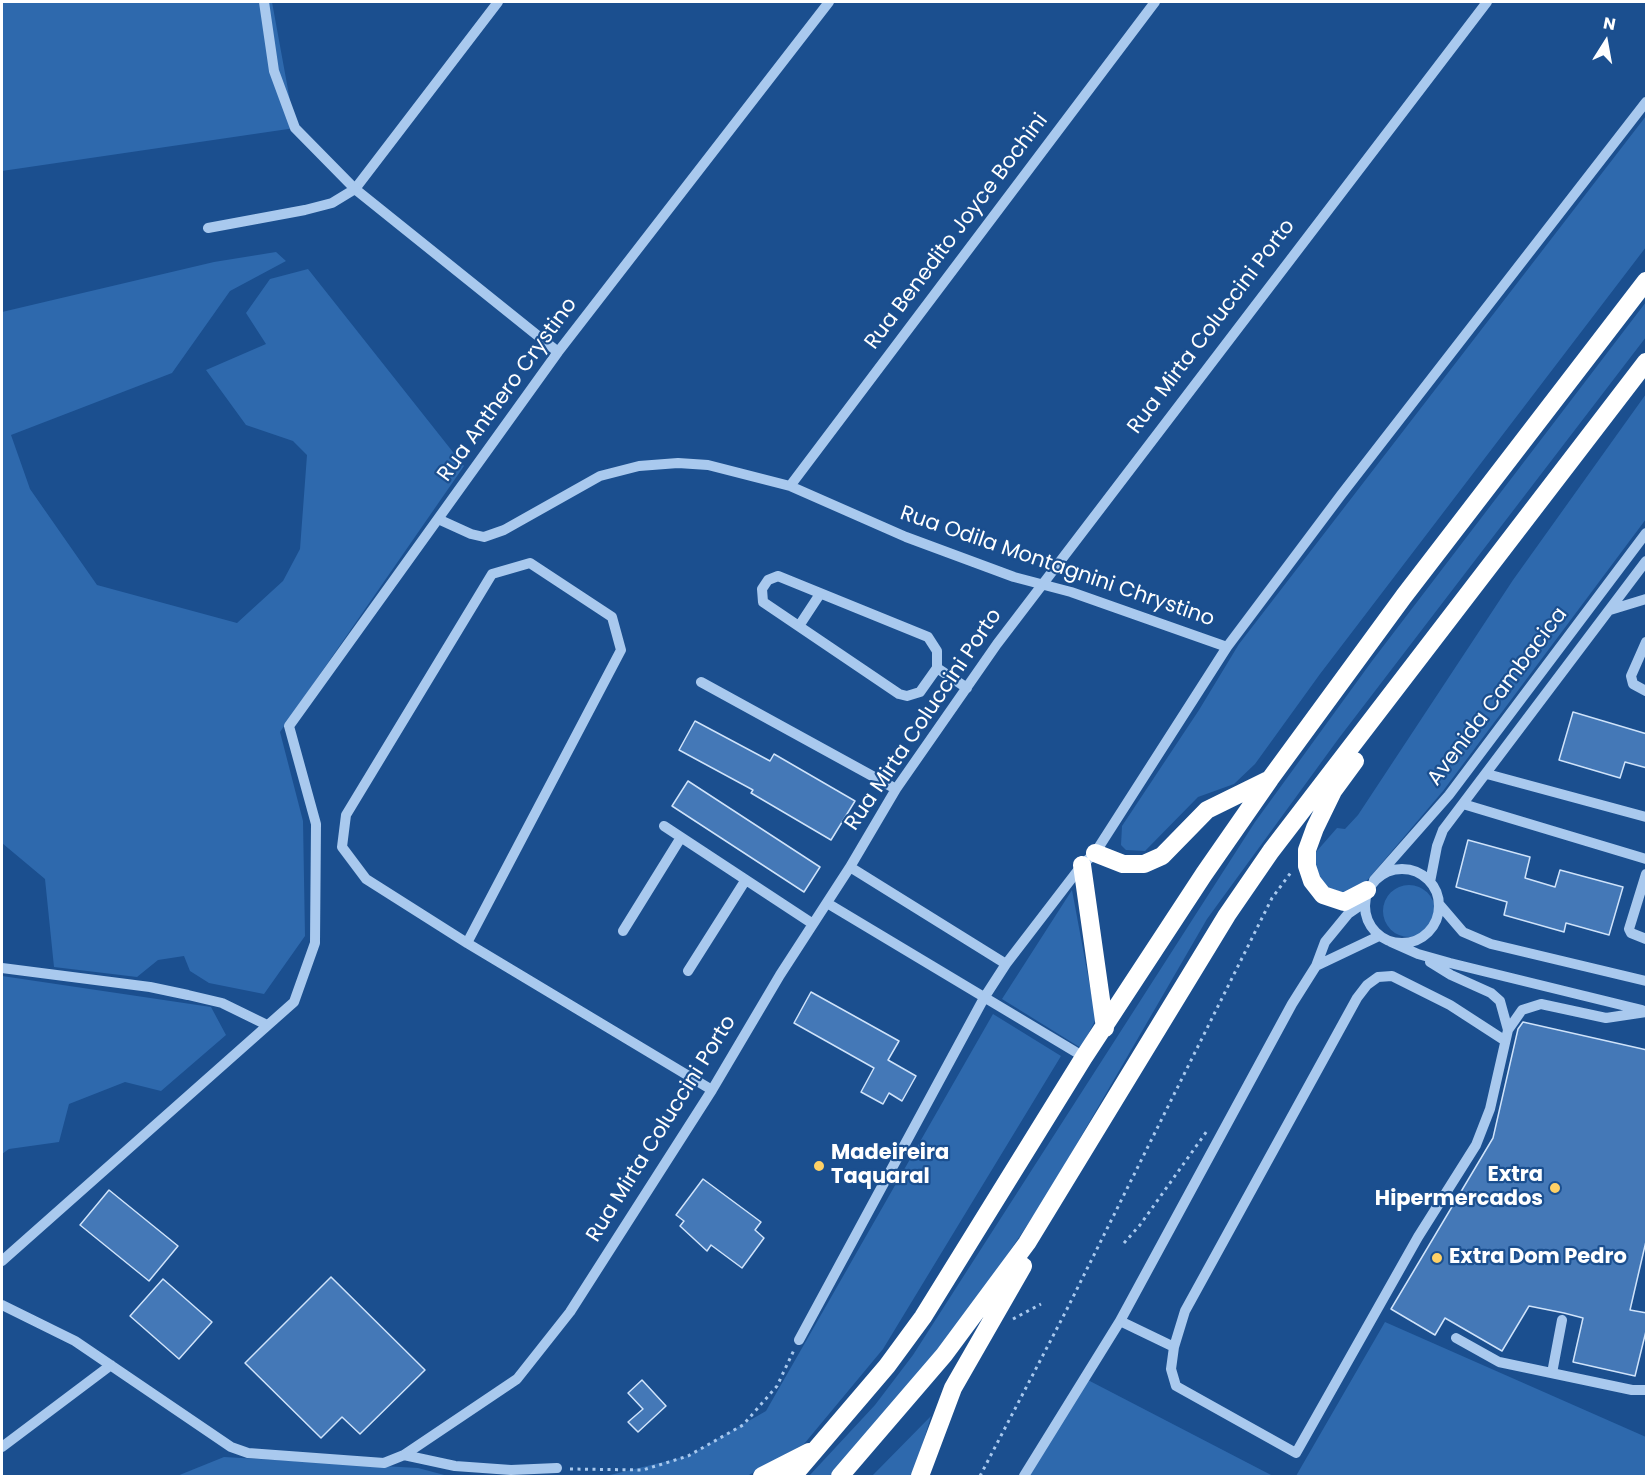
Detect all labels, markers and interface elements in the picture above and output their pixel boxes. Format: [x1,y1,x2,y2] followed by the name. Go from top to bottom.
[1601,11,1618,36] text: N
[1576,12,1636,72] north arrow
[860,109,1054,355] street label: Rua Benedito Joyce Bochini
[1123,215,1301,439] street label: Rua Mirta Coluccini Porto
[433,293,583,487] street label: Rua Anthero Crystino
[897,501,1217,633] street label: Rua Odila Montagnini Chrystino
[1423,603,1573,791] street label: Avenida Cambacica
[840,604,1008,836] street label: Rua Mirta Coluccini Porto
[582,1011,742,1247] street label: Rua Mirta Coluccini Porto
[831,1141,949,1191] place label: Madeireira Taquaral
[812,1159,826,1173] marker: Madeireira Taquaral
[1375,1163,1543,1213] place label: Extra Hipermercados
[1548,1181,1562,1195] marker: Extra Hipermercados
[1449,1245,1627,1271] place label: Extra Dom Pedro
[1430,1251,1444,1265] marker: Extra Dom Pedro

